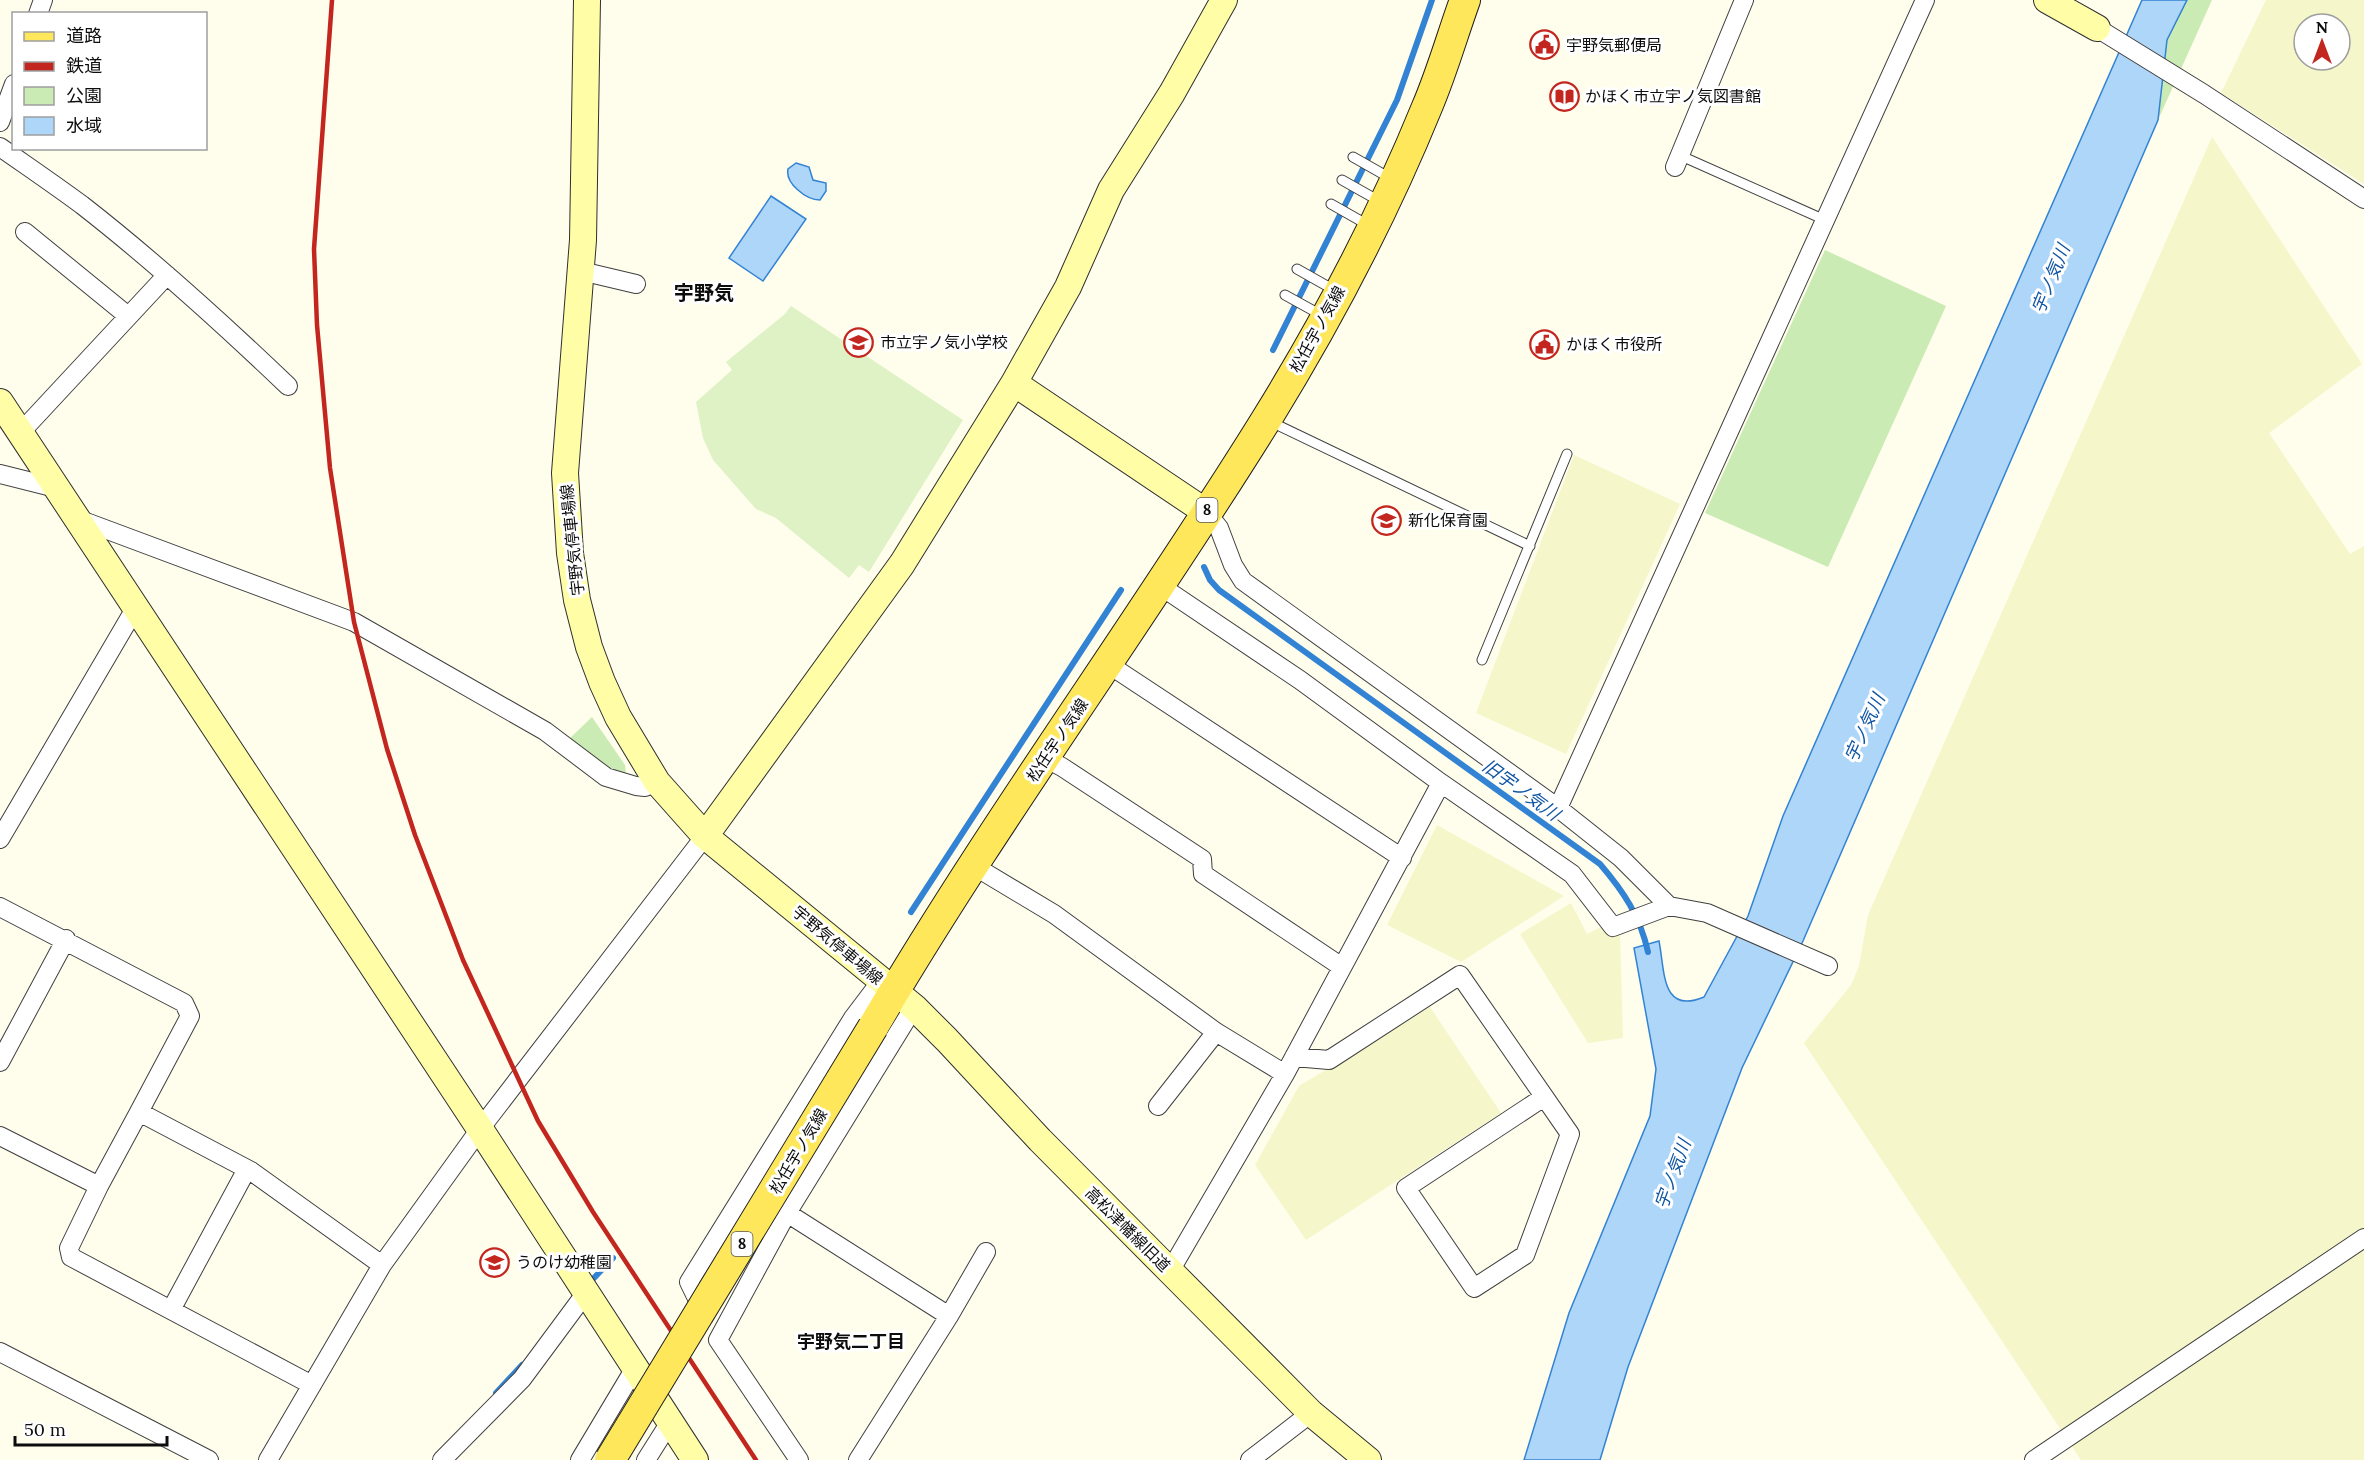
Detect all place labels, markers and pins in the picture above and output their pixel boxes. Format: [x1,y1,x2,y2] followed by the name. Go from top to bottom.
[1529,29,1561,61] public building icon: 宇野気郵便局
[1566,35,1662,55] place label: 宇野気郵便局
[1548,80,1580,112] library icon: かほく市立宇ノ気図書館
[1585,86,1761,106] place label: かほく市立宇ノ気図書館
[843,326,875,358] school or university icon: 市立宇ノ気小学校
[1529,328,1561,360] public building icon: かほく市役所
[880,332,1008,352] place label: 市立宇ノ気小学校
[1566,334,1662,354] place label: かほく市役所
[1371,504,1403,536] school or university icon: 新化保育園
[1408,510,1488,530] place label: 新化保育園
[479,1246,511,1278] school or university icon: うのけ幼稚園
[516,1252,612,1272] place label: うのけ幼稚園

